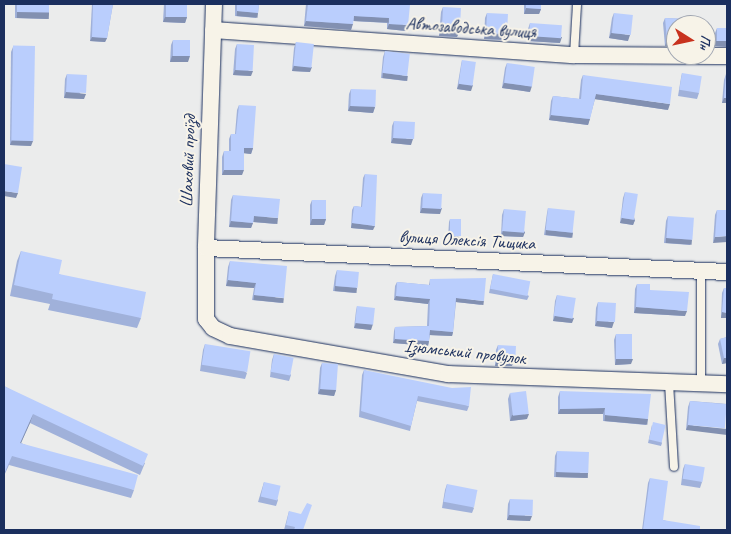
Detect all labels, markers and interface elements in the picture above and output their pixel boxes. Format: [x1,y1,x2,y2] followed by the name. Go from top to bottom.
[405,13,537,43] street label: Автозаводська вулиця
[666,15,716,65] north arrow
[696,34,715,51] text: Пн
[176,114,200,208] street label: Шаховий проїзд
[399,226,535,254] street label: вулиця Олексія Тищика
[403,335,527,369] street label: Ізюмський провулок

